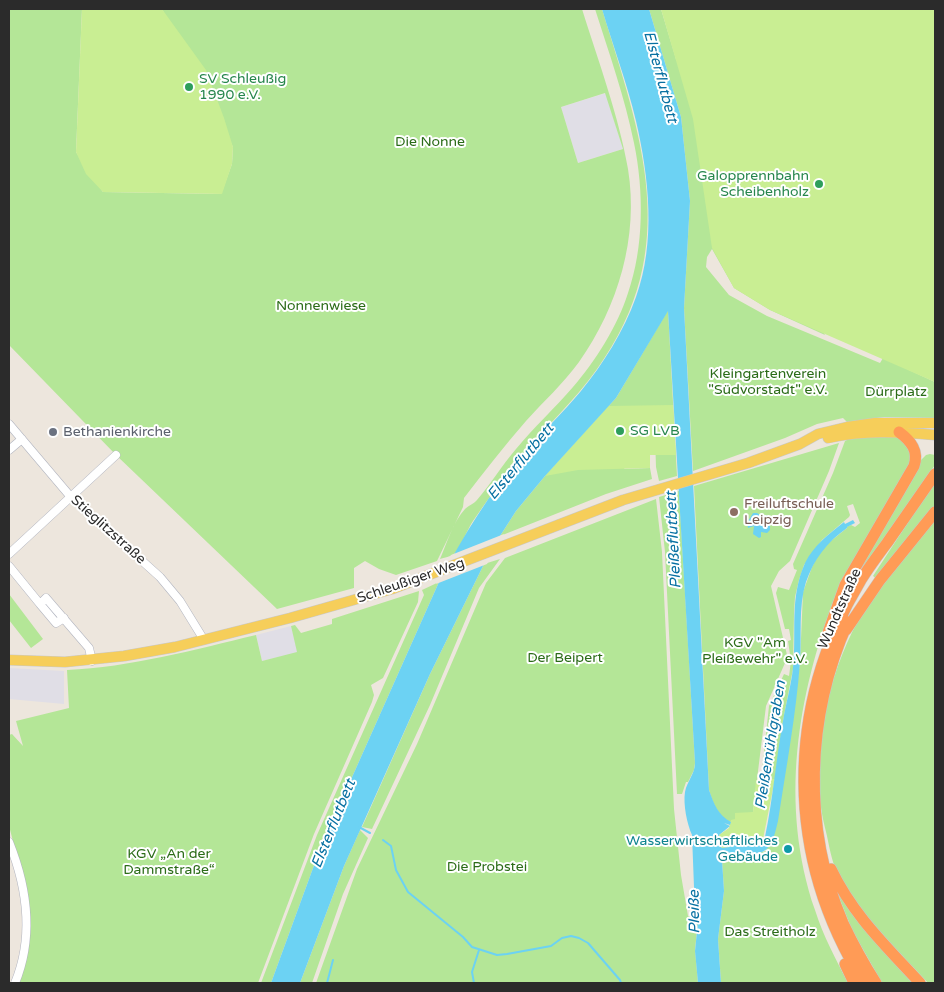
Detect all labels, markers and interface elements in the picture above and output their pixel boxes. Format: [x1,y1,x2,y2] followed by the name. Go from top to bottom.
[639,29,681,125] water label: Elsterflutbett
[199,71,286,104] place label: SV Schleußig 1990 e.V.
[183,81,195,93] marker: SV Schleußig 1990 e.V.
[395,134,465,150] park label: Die Nonne
[697,168,809,200] place label: Galopprennbahn Scheibenholz
[813,178,825,190] marker: Galopprennbahn Scheibenholz
[276,298,366,314] park label: Nonnenwiese
[708,366,828,398] park label: Kleingartenverein "Südvorstadt" e.V.
[865,384,927,400] park label: Dürrplatz
[484,420,558,504] water label: Elsterflutbett
[630,423,680,439] place label: SG LVB
[63,424,171,440] place label: Bethanienkirche
[614,425,626,437] marker: SG LVB
[47,426,59,438] marker: Bethanienkirche
[662,491,686,589] water label: Pleißeflutbett
[67,492,149,568] street label: Stieglitzstraße
[744,496,834,528] place label: Freiluftschule Leipzig
[728,506,740,518] marker: Freiluftschule Leipzig
[355,555,467,607] street label: Schleußiger Weg
[815,566,865,652] street label: Wundtstraße
[702,635,808,668] park label: KGV "Am Pleißewehr" e.V.
[527,650,603,666] park label: Der Beipert
[752,679,790,811] water label: Pleißemühlgraben
[308,777,360,871] water label: Elsterflutbett
[626,833,778,866] place label: Wasserwirtschaftliches Gebäude
[782,843,794,855] marker: Wasserwirtschaftliches Gebäude
[123,846,215,879] park label: KGV „An der Dammstraße“
[447,859,527,875] park label: Die Probstei
[686,890,704,934] water label: Pleiße
[724,924,816,940] park label: Das Streitholz

